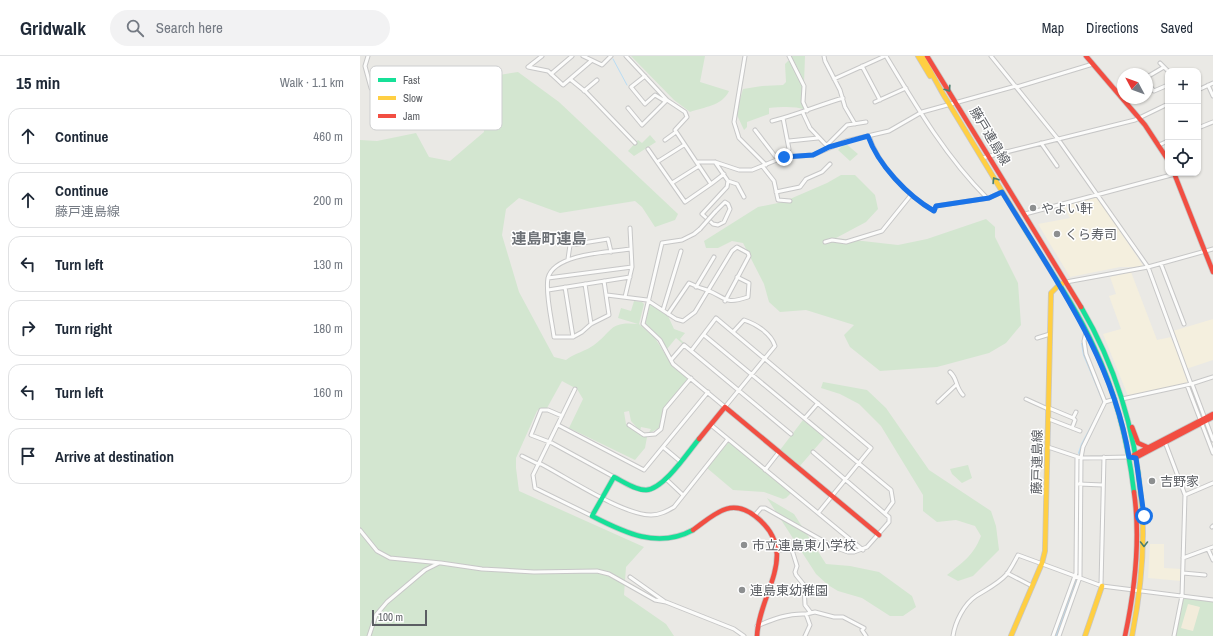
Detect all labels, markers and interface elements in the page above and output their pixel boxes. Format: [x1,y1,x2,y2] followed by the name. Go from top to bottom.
[110,10,390,46] search box
[20,15,86,41] text: Gridwalk
[124,17,146,39] icon: search
[156,17,223,38] text: Search here
[1042,19,1064,37] text: Map
[1086,19,1138,37] text: Directions
[1160,19,1193,37] text: Saved
[370,66,502,130] legend
[1117,68,1153,104] north arrow
[1165,68,1201,176] map controls
[1165,68,1201,104] button: +
[16,71,60,94] text: 15 min
[403,73,421,87] text: Fast
[280,74,344,91] text: Walk · 1.1 km
[943,85,951,92] one-way arrow
[403,91,423,105] text: Slow
[966,104,1014,168] street label: 藤戸連島線
[1165,104,1201,140] button: −
[403,109,420,123] text: Jam
[17,125,39,147] icon: ahead
[55,126,108,147] text: Continue
[313,128,343,145] text: 460 m
[1165,140,1201,176] button: locate
[775,148,793,166] route end
[992,177,1000,184] one-way arrow
[55,180,108,201] text: Continue
[17,189,39,211] icon: ahead
[313,192,343,209] text: 200 m
[1041,200,1093,217] place label: やよい軒
[55,203,120,220] text: 藤戸連島線
[1028,203,1038,213] marker: やよい軒
[1065,226,1117,243] place label: くら寿司
[511,228,587,249] district label: 連島町連島
[1052,229,1062,239] marker: くら寿司
[17,253,39,275] icon: left
[55,254,103,275] text: Turn left
[313,256,343,273] text: 130 m
[17,317,39,339] icon: right
[55,318,112,339] text: Turn right
[313,320,343,337] text: 180 m
[17,381,39,403] icon: left
[55,382,103,403] text: Turn left
[313,384,343,401] text: 160 m
[1028,429,1046,495] street label: 藤戸連島線
[17,445,39,467] icon: arrive
[55,446,174,467] text: Arrive at destination
[1160,473,1199,490] place label: 吉野家
[1147,476,1157,486] marker: 吉野家
[1135,507,1153,525] route start
[752,537,856,554] place label: 市立連島東小学校
[739,540,749,550] marker: 市立連島東小学校
[1140,541,1148,547] one-way arrow
[750,582,828,599] place label: 連島東幼稚園
[737,585,747,595] marker: 連島東幼稚園
[372,608,427,627] scale bar
[378,610,403,624] text: 100 m

